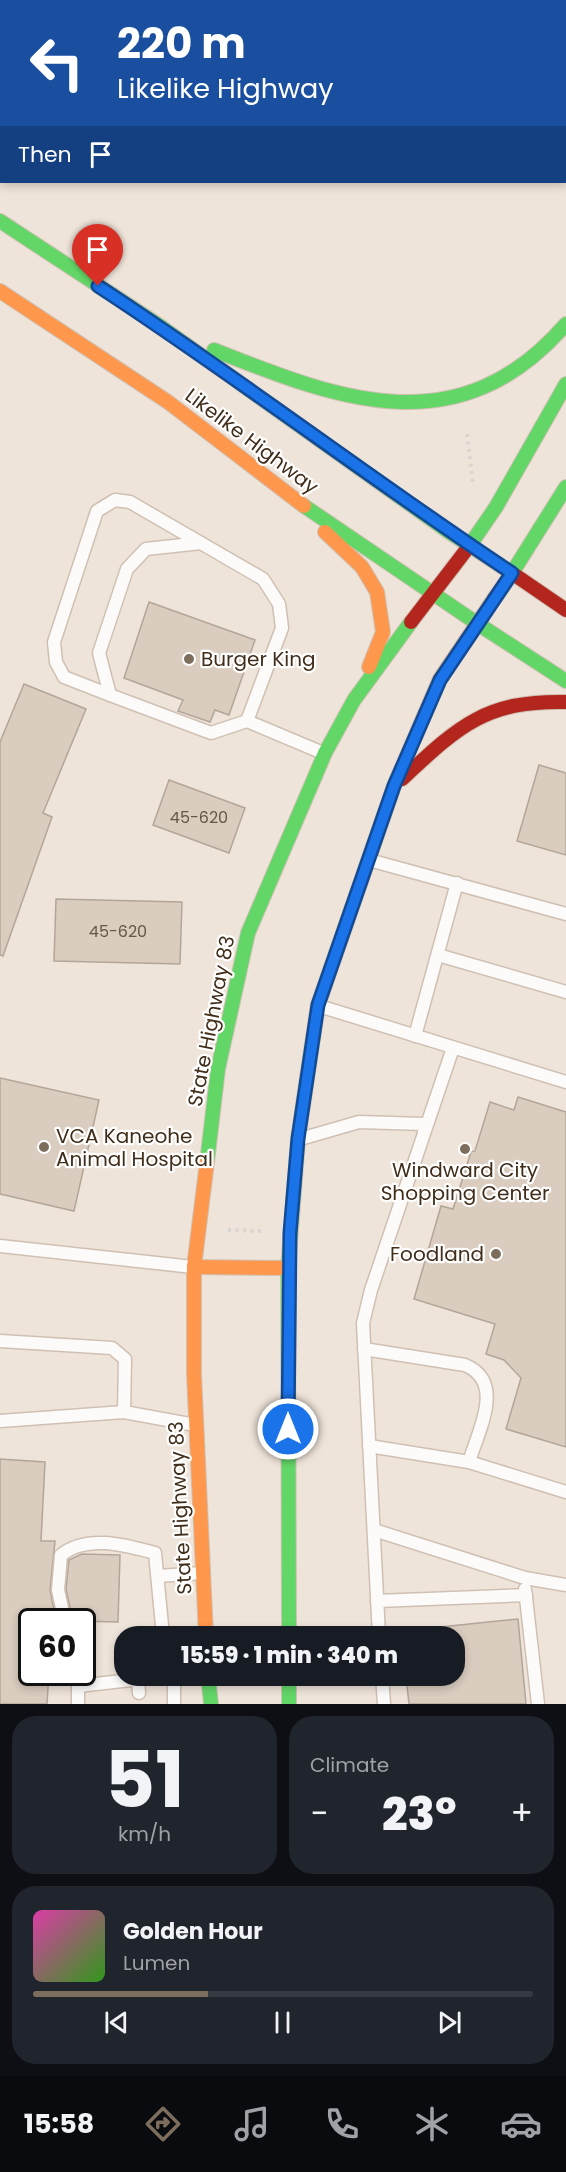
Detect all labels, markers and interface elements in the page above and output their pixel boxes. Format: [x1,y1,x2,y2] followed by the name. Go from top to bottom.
[117,14,246,73] text: 220 m
[18,24,96,102] icon: left
[117,70,334,107] text: Likelike Highway
[84,138,117,171] icon: arrive
[18,139,72,170] text: Then
[72,224,123,286] pin
[81,233,114,266] icon: arrive
[180,382,324,500] street label: Likelike Highway
[201,645,315,673] place label: Burger King
[182,652,196,666] marker: Burger King
[170,806,228,829] house number: 45-620
[89,920,147,943] house number: 45-620
[181,933,241,1109] street label: State Highway 83
[56,1122,213,1173] place label: VCA Kaneohe Animal Hospital
[37,1140,51,1154] marker: VCA Kaneohe Animal Hospital
[458,1142,472,1156] marker: Windward City Shopping Center
[381,1156,549,1207] place label: Windward City Shopping Center
[390,1240,484,1268] place label: Foodland
[489,1247,503,1261] marker: Foodland
[256,1397,320,1461] position arrow
[161,1421,199,1595] street label: State Highway 83
[18,1608,96,1686] speed limit sign: 60
[181,1640,398,1671] text: 15:59 · 1 min · 340 m
[104,1725,185,1834] text: 51
[310,1751,389,1779] text: Climate
[382,1783,457,1846] text: 23°
[310,1790,328,1837] text: −
[510,1790,533,1837] text: +
[118,1820,171,1848] text: km/h
[123,1916,263,1947] text: Golden Hour
[123,1949,190,1977] text: Lumen
[100,2006,133,2039] icon: previous
[266,2006,299,2039] icon: pause
[433,2006,466,2039] icon: next
[142,2103,184,2145] icon: directions
[231,2103,273,2145] icon: music
[321,2103,363,2145] icon: phone
[411,2103,453,2145] icon: climate
[500,2103,542,2145] icon: car
[24,2105,94,2142] text: 15:58

